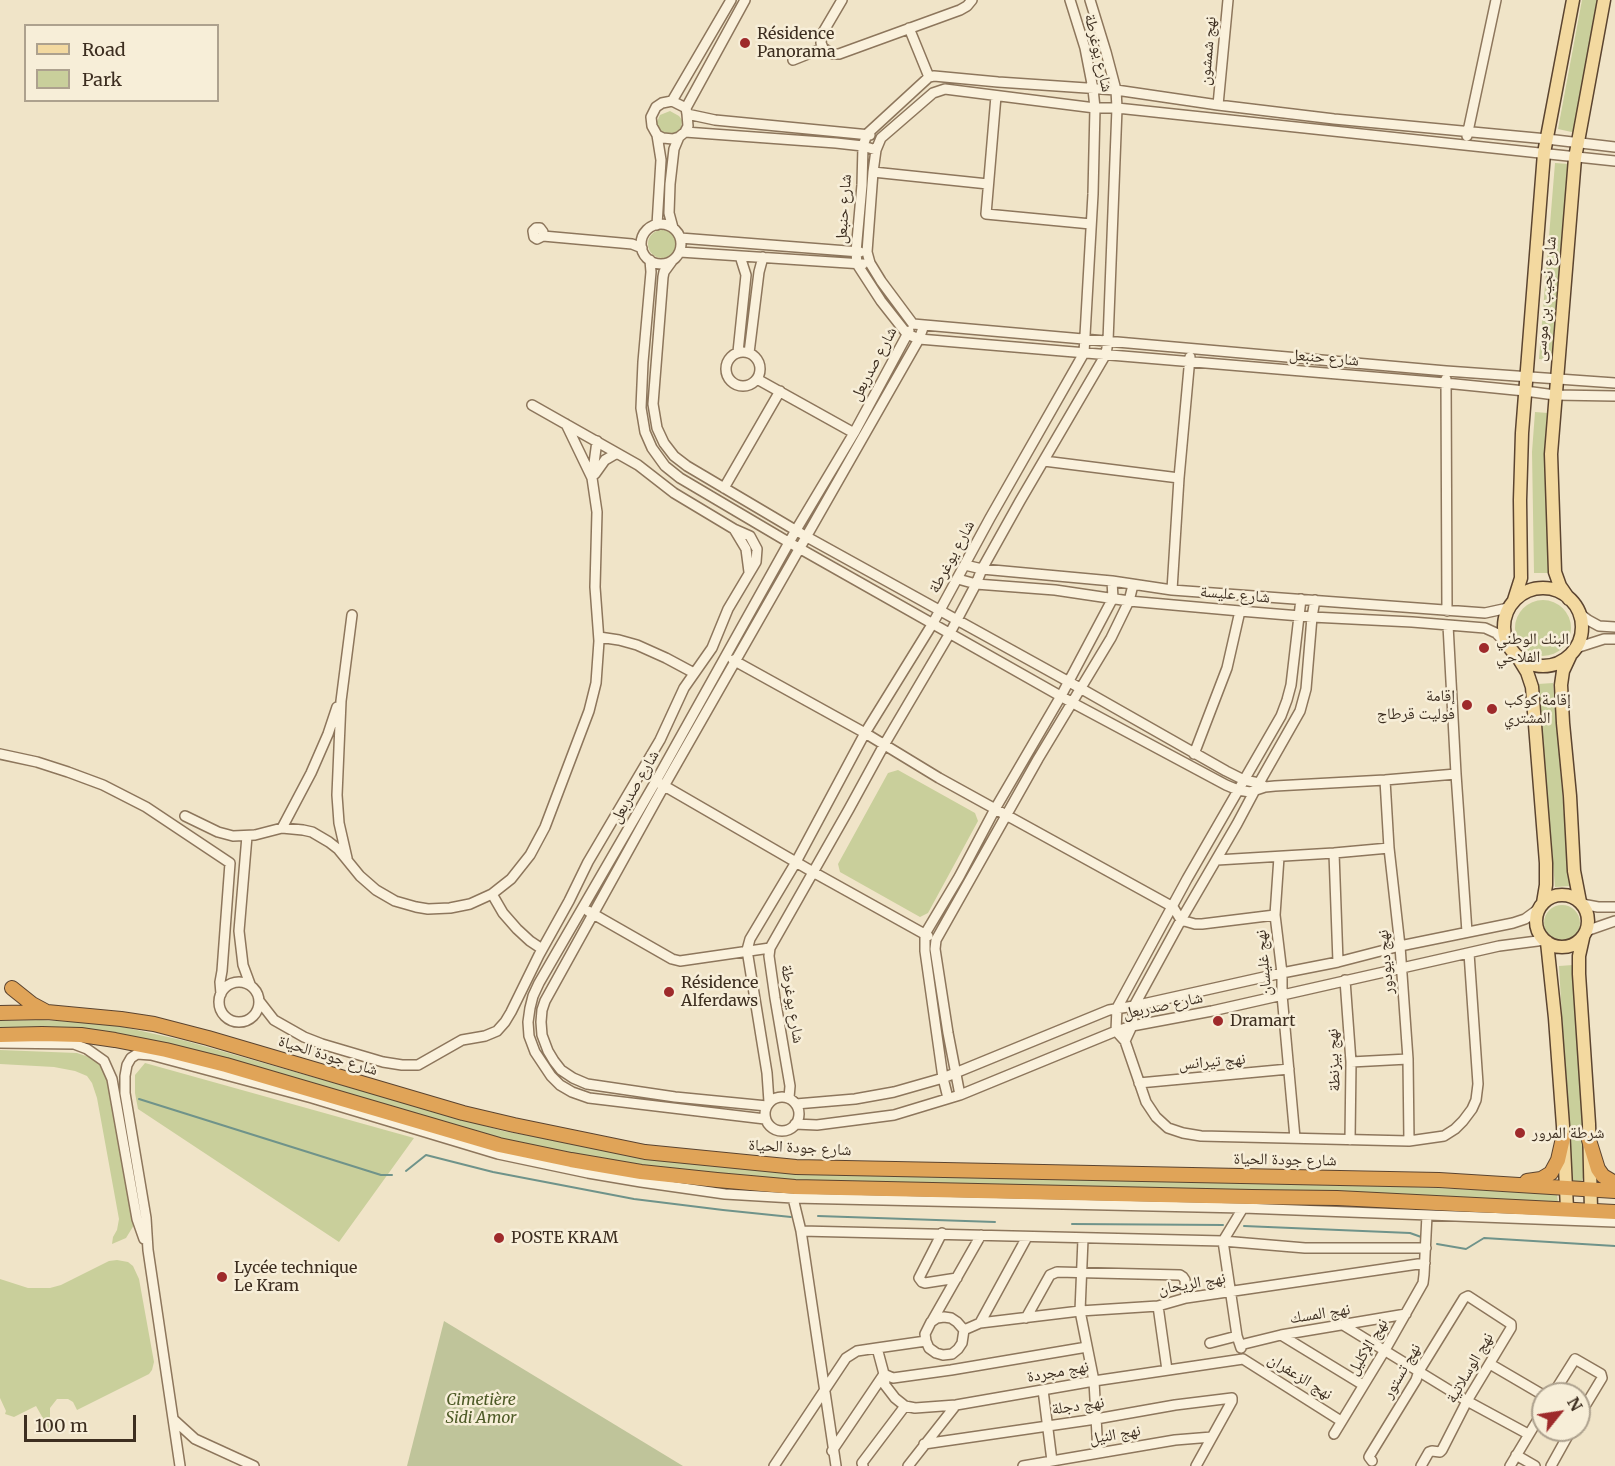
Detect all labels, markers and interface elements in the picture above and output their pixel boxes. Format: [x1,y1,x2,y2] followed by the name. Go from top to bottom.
[1080,12,1116,94] street label: شارع يوغرطة
[1195,16,1221,86] street label: نهج شمشون
[24,24,219,102] legend
[757,24,836,62] place label: Résidence Panorama
[738,36,752,50] marker: Résidence Panorama
[82,38,126,61] text: Road
[82,68,122,91] text: Park
[832,174,856,244] street label: شارع حنبعل
[1531,236,1561,362] street label: شارع نجيب بن موسى
[847,324,901,404] street label: شارع صدربعل
[1288,345,1360,371] street label: شارع حنبعل
[925,517,979,597] street label: شارع يوغرطة
[1199,582,1271,608] street label: شارع عليسة
[1496,629,1569,667] place label: البنك الوطني الفلاحي
[1477,641,1491,655] marker: البنك الوطني الفلاحي
[1377,686,1455,724] place label: إقامة فوليت قرطاج
[1504,690,1571,728] place label: إقامة كوكب المشتري
[1460,698,1474,712] marker: إقامة فوليت قرطاج
[1485,702,1499,716] marker: إقامة كوكب المشتري
[606,747,664,827] street label: شارع صدربعل
[1252,929,1276,997] street label: نهج غليسان
[1374,929,1398,995] street label: نهج ديودور
[776,963,808,1045] street label: شارع يوغرطة
[681,973,758,1011] place label: Résidence Alferdaws
[662,985,676,999] marker: Résidence Alferdaws
[1121,988,1205,1024] street label: شارع صدربعل
[1230,1011,1296,1031] place label: Dramart
[1211,1014,1225,1028] marker: Dramart
[1323,1028,1345,1092] street label: نهج بيزنطة
[276,1032,380,1080] street label: شارع جودة الحياة
[1178,1050,1246,1074] street label: نهج تيرانس
[1532,1123,1605,1143] place label: شرطة المرور
[1513,1126,1527,1140] marker: شرطة المرور
[748,1136,852,1160] street label: شارع جودة الحياة
[1233,1150,1337,1170] street label: شارع جودة الحياة
[511,1228,618,1248] place label: POSTE KRAM
[492,1231,506,1245] marker: POSTE KRAM
[234,1258,357,1296] place label: Lycée technique Le Kram
[1157,1269,1227,1299] street label: نهج الريحان
[215,1270,229,1284] marker: Lycée technique Le Kram
[1288,1300,1352,1328] street label: نهج المسك
[1344,1315,1392,1379] street label: نهج الإكليل
[1442,1329,1498,1407] street label: نهج الوسلاتية
[1379,1340,1425,1402] street label: نهج تستور
[1264,1350,1336,1404] street label: نهج الزعفران
[1026,1357,1090,1387] street label: نهج مجردة
[1531,1382,1591,1442] north arrow
[445,1390,517,1428] park label: Cimetière Sidi Amor
[1050,1393,1106,1419] street label: نهج دجلة
[1563,1394,1587,1414] text: N
[27,1403,140,1441] scale bar
[35,1414,88,1437] text: 100 m
[1088,1421,1142,1449] street label: نهج النيل

